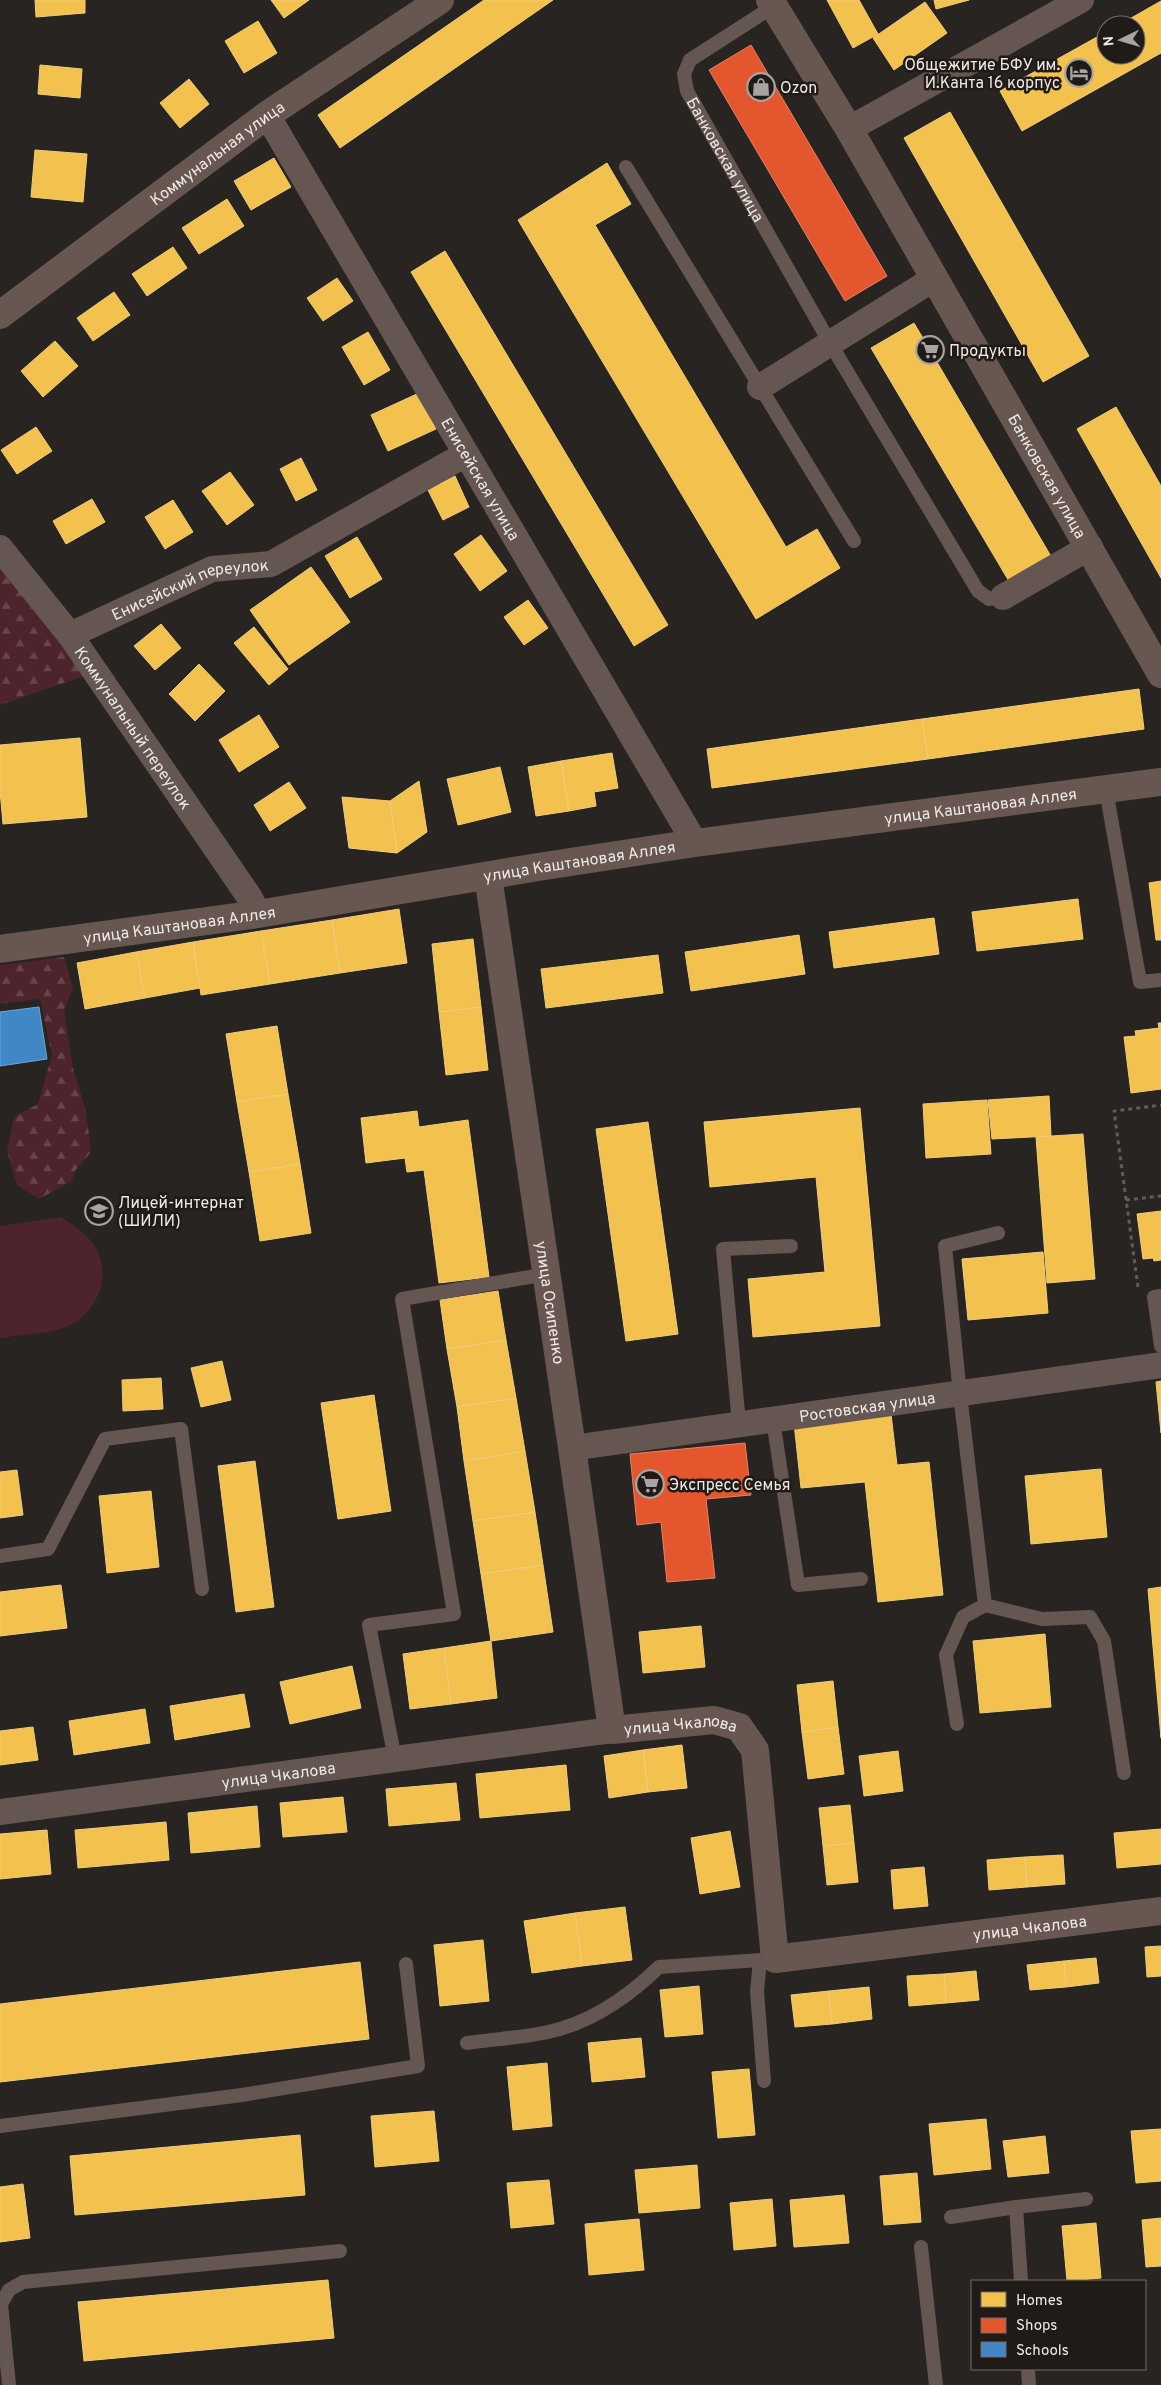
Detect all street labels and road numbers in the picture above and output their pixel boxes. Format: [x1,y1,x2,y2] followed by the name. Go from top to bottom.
[681,94,767,226] street label: Банковская улица
[147,98,289,211] street label: Коммунальная улица
[1002,411,1089,543] street label: Банковская улица
[435,415,523,545] street label: Енисейская улица
[109,556,270,626] street label: Енисейский переулок
[69,643,195,814] street label: Коммунальный переулок
[883,785,1078,830] street label: улица Каштановая Аллея
[482,838,677,888] street label: улица Каштановая Аллея
[82,903,277,950] street label: улица Каштановая Аллея
[530,1240,568,1366] street label: улица Осипенко
[798,1389,937,1428] street label: Ростовская улица
[623,1712,739,1741] street label: улица Чкалова
[221,1759,337,1794] street label: улица Чкалова
[972,1912,1088,1946] street label: улица Чкалова

